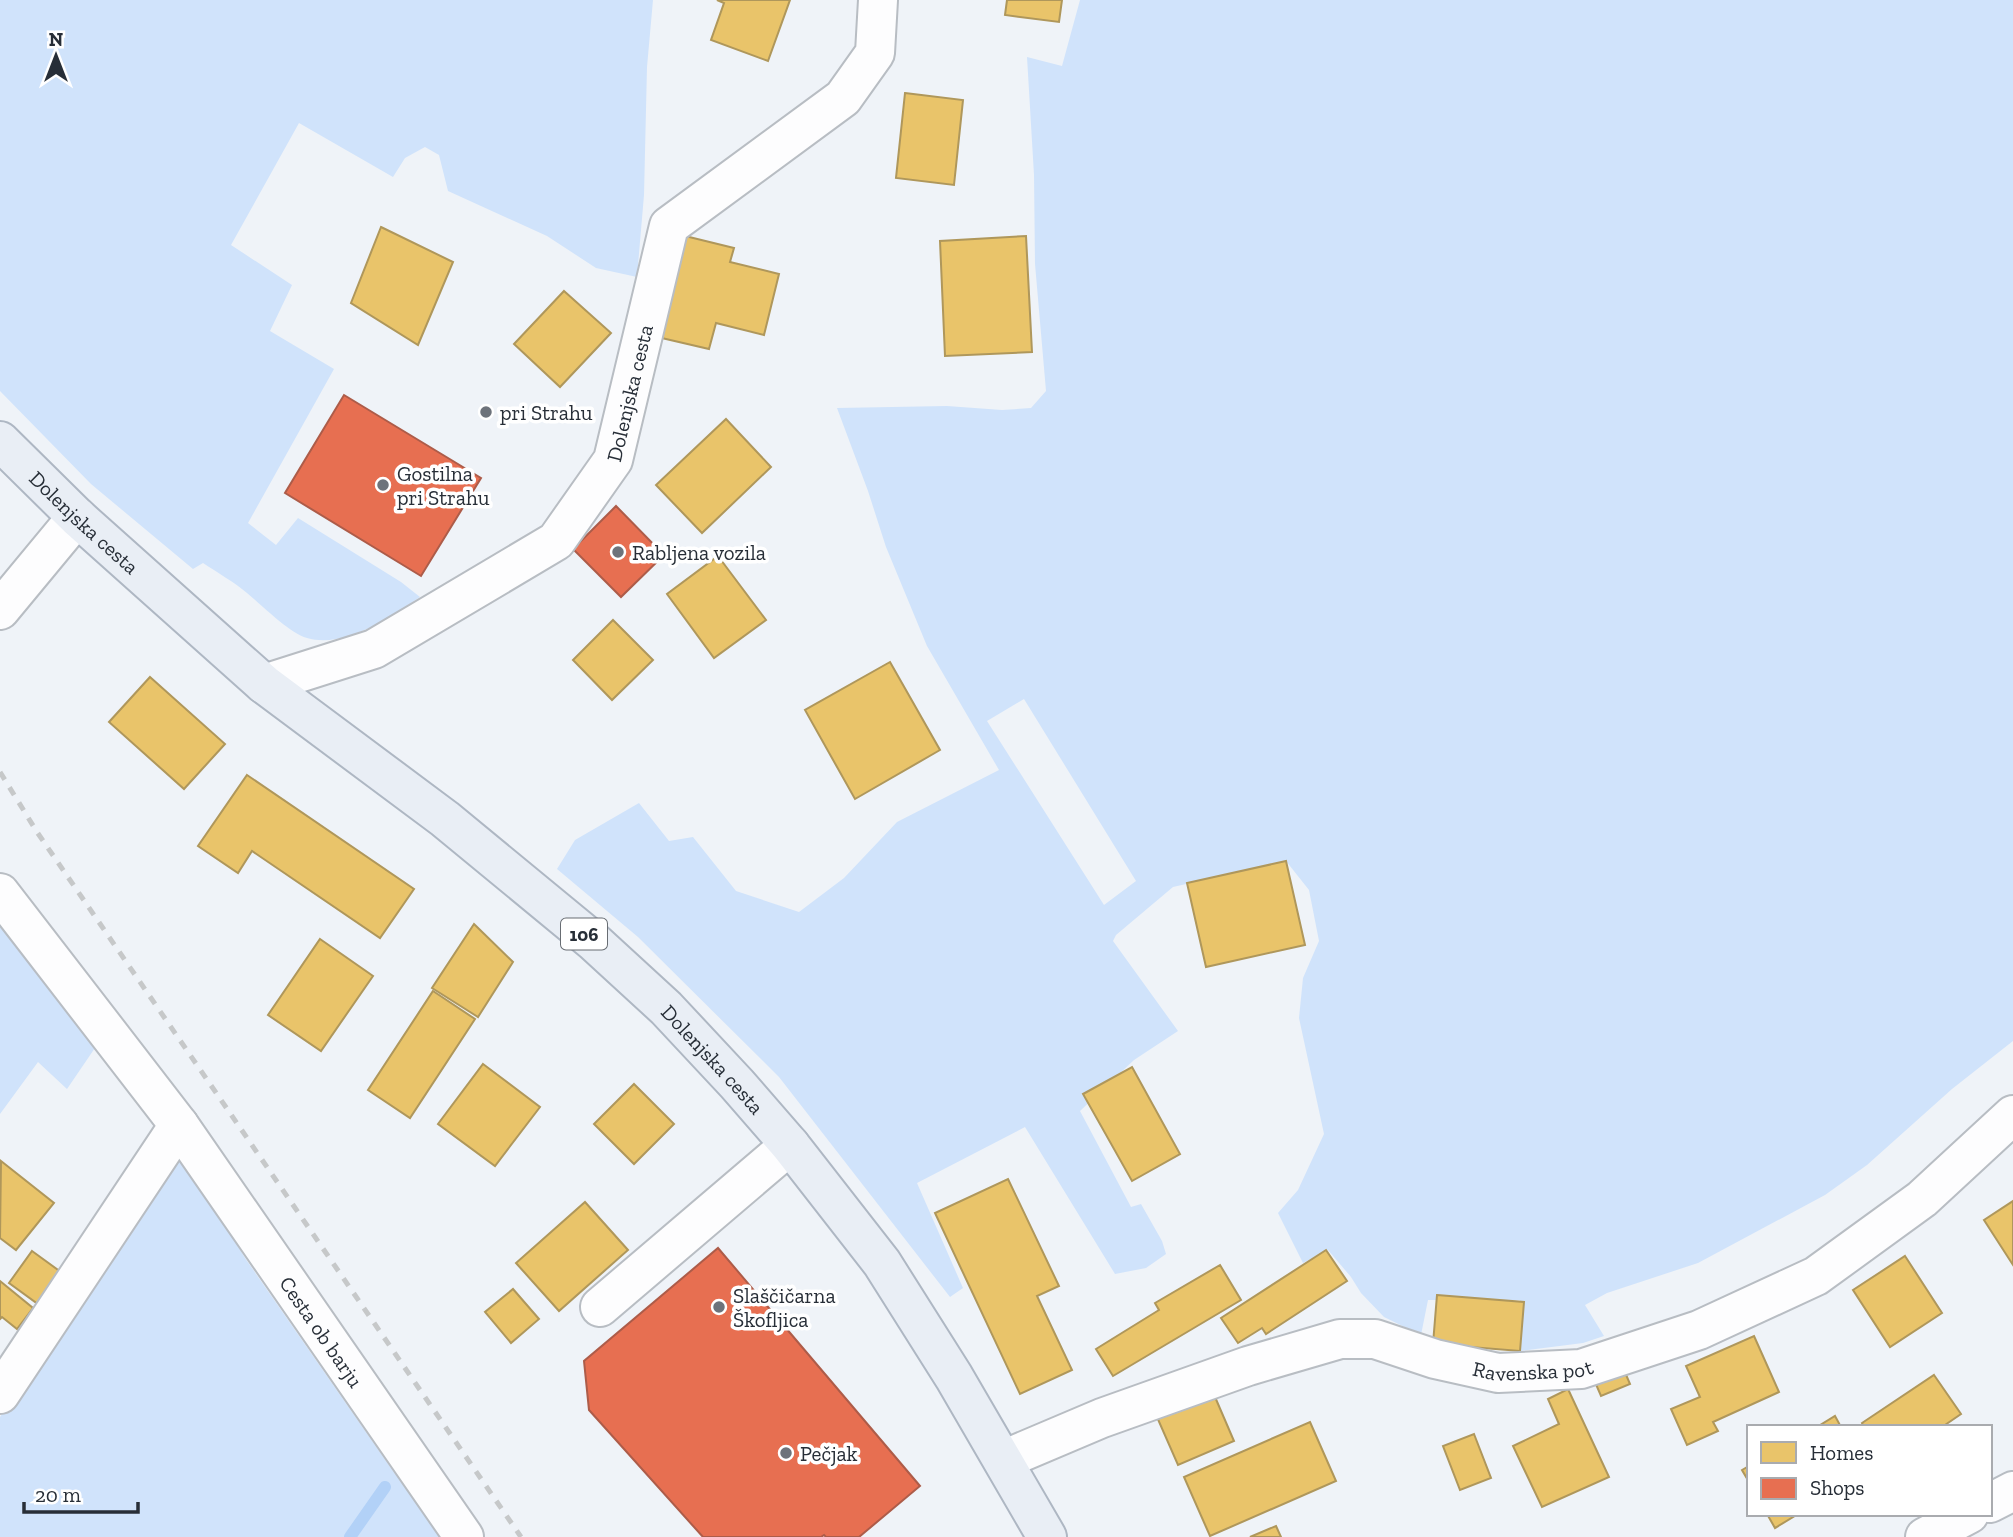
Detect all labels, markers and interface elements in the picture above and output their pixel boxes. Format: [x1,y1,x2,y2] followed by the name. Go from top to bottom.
[21,21,91,91] north arrow
[49,28,63,51] text: N
[601,322,658,464] street label: Dolenjska cesta
[500,400,593,425] place label: pri Strahu
[478,404,494,420] marker: pri Strahu
[397,461,490,510] place label: Gostilna pri Strahu
[25,465,144,579] street label: Dolenjska cesta
[375,477,391,493] marker: Gostilna pri Strahu
[632,540,766,566] place label: Rabljena vozila
[610,544,626,560] marker: Rabljena vozila
[561,918,607,950] road number: 106
[656,999,770,1119] street label: Dolenjska cesta
[275,1271,369,1392] street label: Cesta ob barju
[733,1283,836,1333] place label: Slaščičarna Škofljica
[711,1299,727,1315] marker: Slaščičarna Škofljica
[1471,1353,1596,1386] street label: Ravenska pot
[1747,1425,1992,1516] legend
[1810,1440,1873,1465] text: Homes
[800,1441,858,1467] place label: Pečjak
[778,1445,794,1461] marker: Pečjak
[24,1470,138,1514] scale bar
[1810,1475,1864,1500] text: Shops
[35,1482,81,1507] text: 20 m

